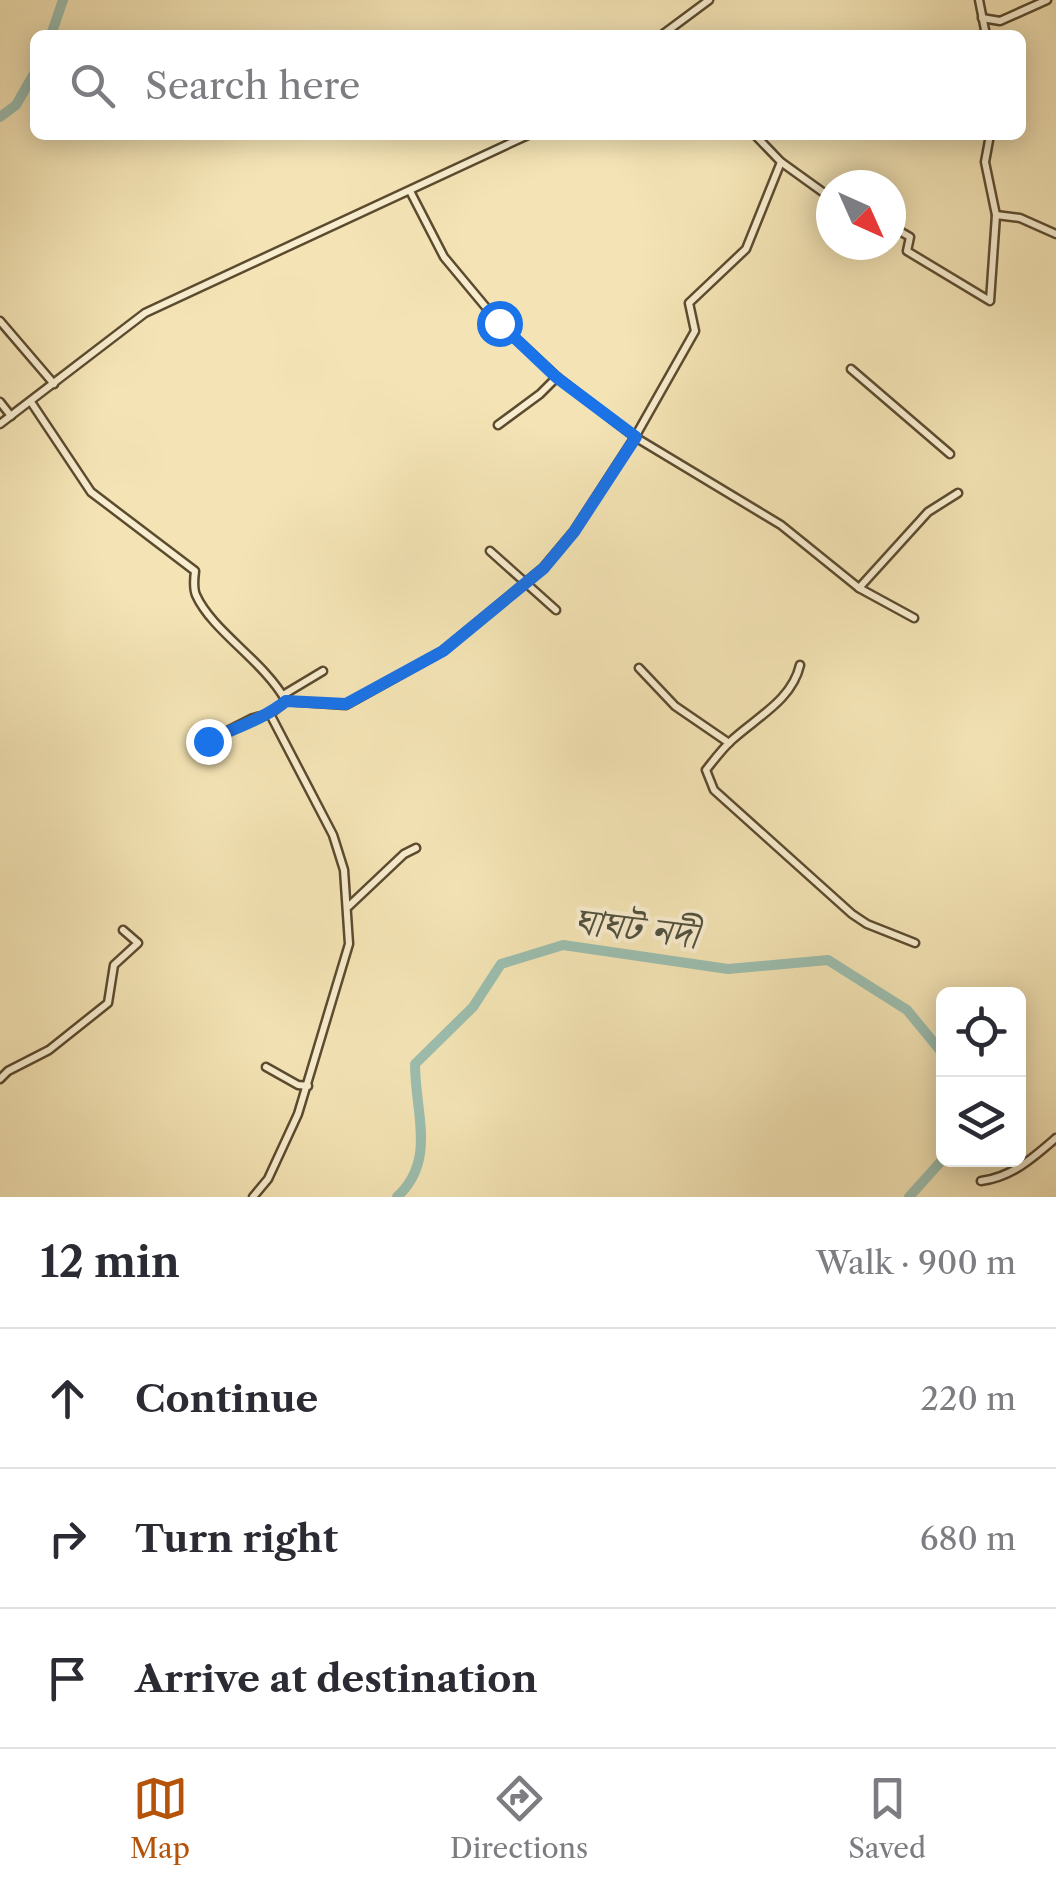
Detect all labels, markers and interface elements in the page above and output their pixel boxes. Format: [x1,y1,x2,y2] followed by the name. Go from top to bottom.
[30,30,1026,140] search box
[65,58,120,113] icon: search
[145,62,360,109] text: Search here
[816,170,906,260] north arrow
[477,301,523,347] route start
[186,719,232,765] route end
[572,897,705,959] water label: ঘাঘট নদী
[936,987,1026,1167] map controls
[936,987,1026,1077] button: locate
[936,1077,1026,1167] button: layers
[40,1236,180,1288] text: 12 min
[816,1243,1016,1282] text: Walk · 900 m
[40,1371,95,1426] icon: ahead
[135,1375,318,1422] text: Continue
[921,1379,1016,1418] text: 220 m
[40,1511,95,1566] icon: right
[135,1515,338,1562] text: Turn right
[920,1519,1016,1558] text: 680 m
[40,1651,95,1706] icon: arrive
[135,1655,538,1702] text: Arrive at destination
[130,1771,190,1865] tab: Map
[450,1771,588,1865] tab: Directions
[848,1771,926,1865] tab: Saved

